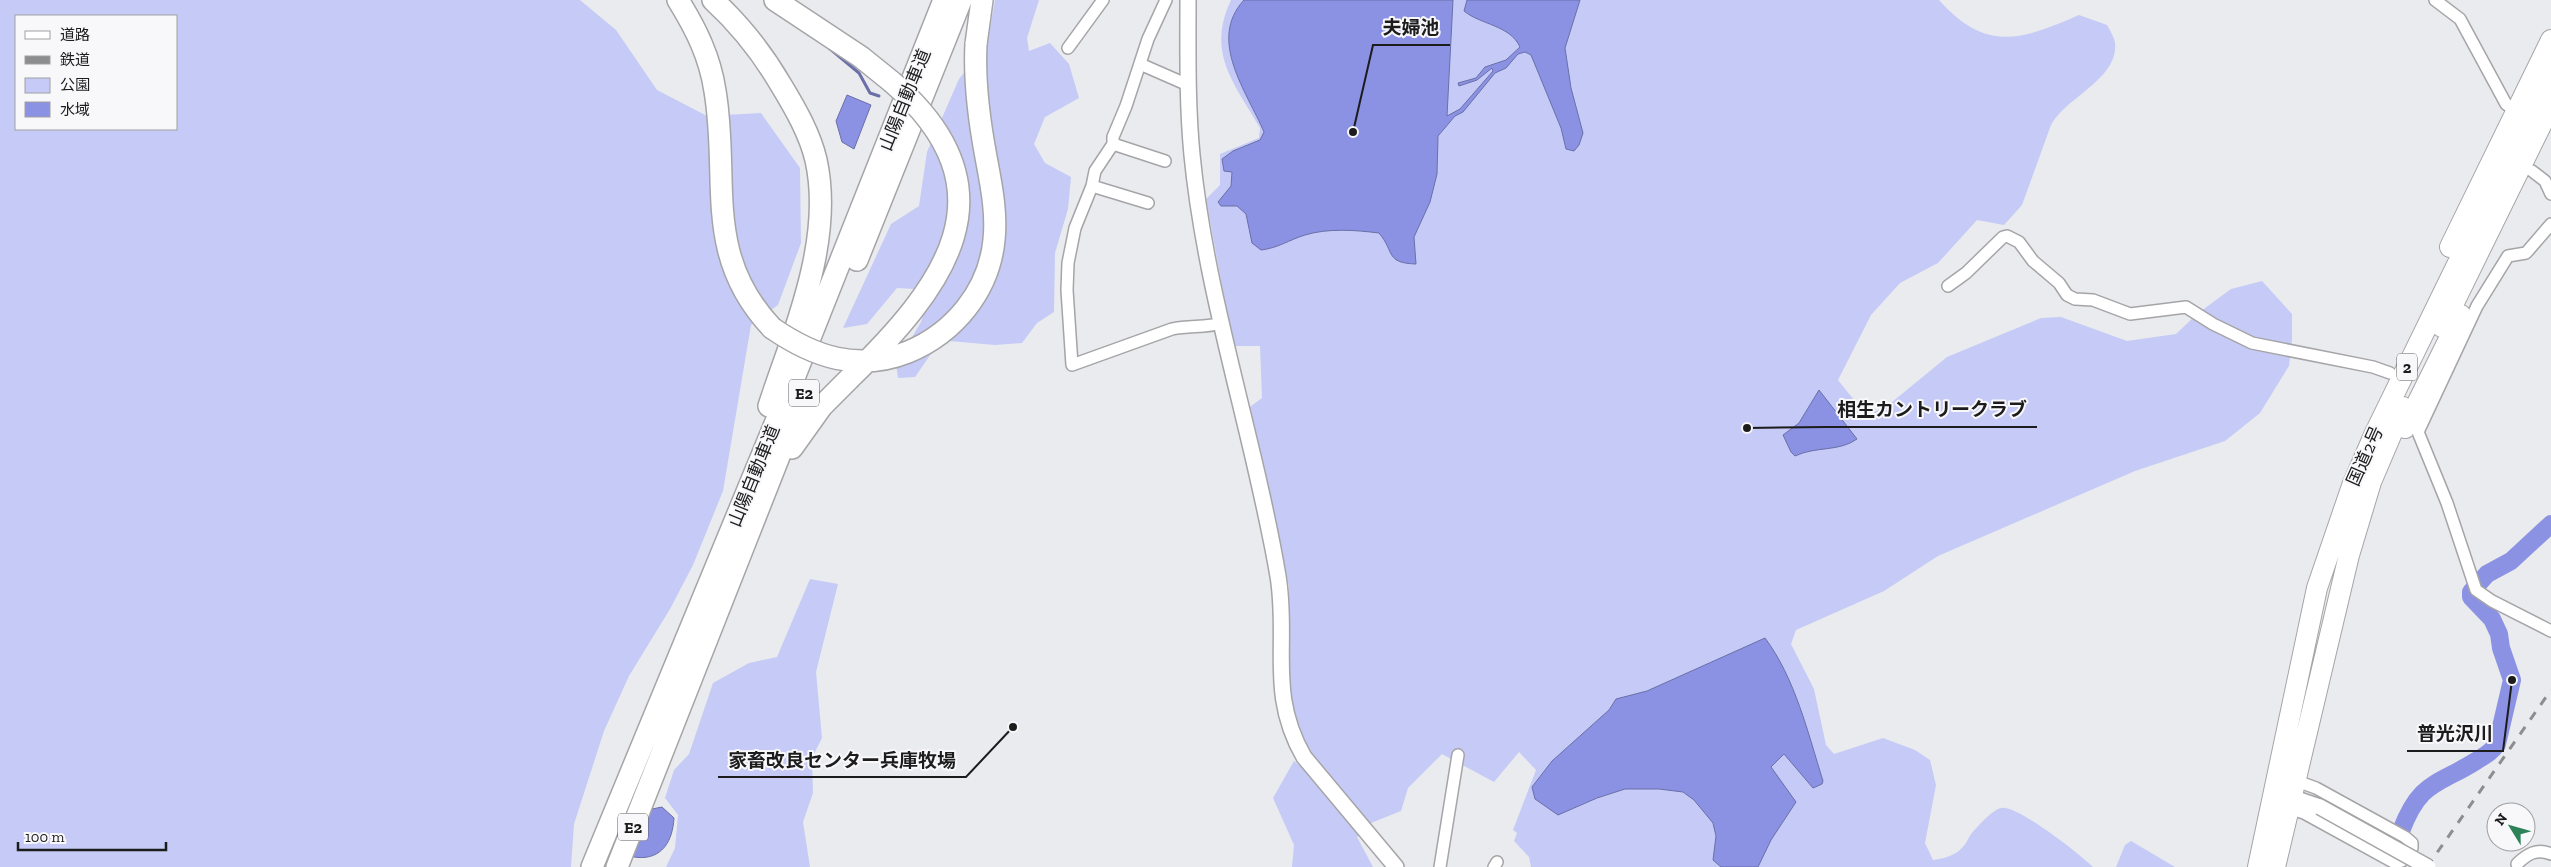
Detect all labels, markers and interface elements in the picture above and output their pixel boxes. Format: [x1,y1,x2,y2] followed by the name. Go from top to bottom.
[1373,11,1450,45] callout: 夫婦池
[15,15,178,130] legend
[1382,16,1440,39] text: 夫婦池
[60,26,90,44] text: 道路
[875,46,935,154] street label: 山陽自動車道
[60,51,90,69] text: 鉄道
[60,76,90,94] text: 公園
[60,101,90,119] text: 水域
[2397,354,2417,381] road number: 2
[789,379,819,406] road number: E2
[1827,393,2037,427] callout: 相生カントリークラブ
[1837,398,2027,421] text: 相生カントリークラブ
[724,422,784,530] street label: 山陽自動車道
[2342,423,2388,489] street label: 国道2号
[2407,717,2503,751] callout: 普光沢川
[2417,722,2493,745] text: 普光沢川
[718,743,966,777] callout: 家畜改良センター兵庫牧場
[728,749,956,772] text: 家畜改良センター兵庫牧場
[2486,802,2536,852] north arrow
[2491,810,2511,829] text: N
[618,814,648,840] road number: E2
[18,820,165,852] scale bar
[25,828,64,846] text: 100 m

